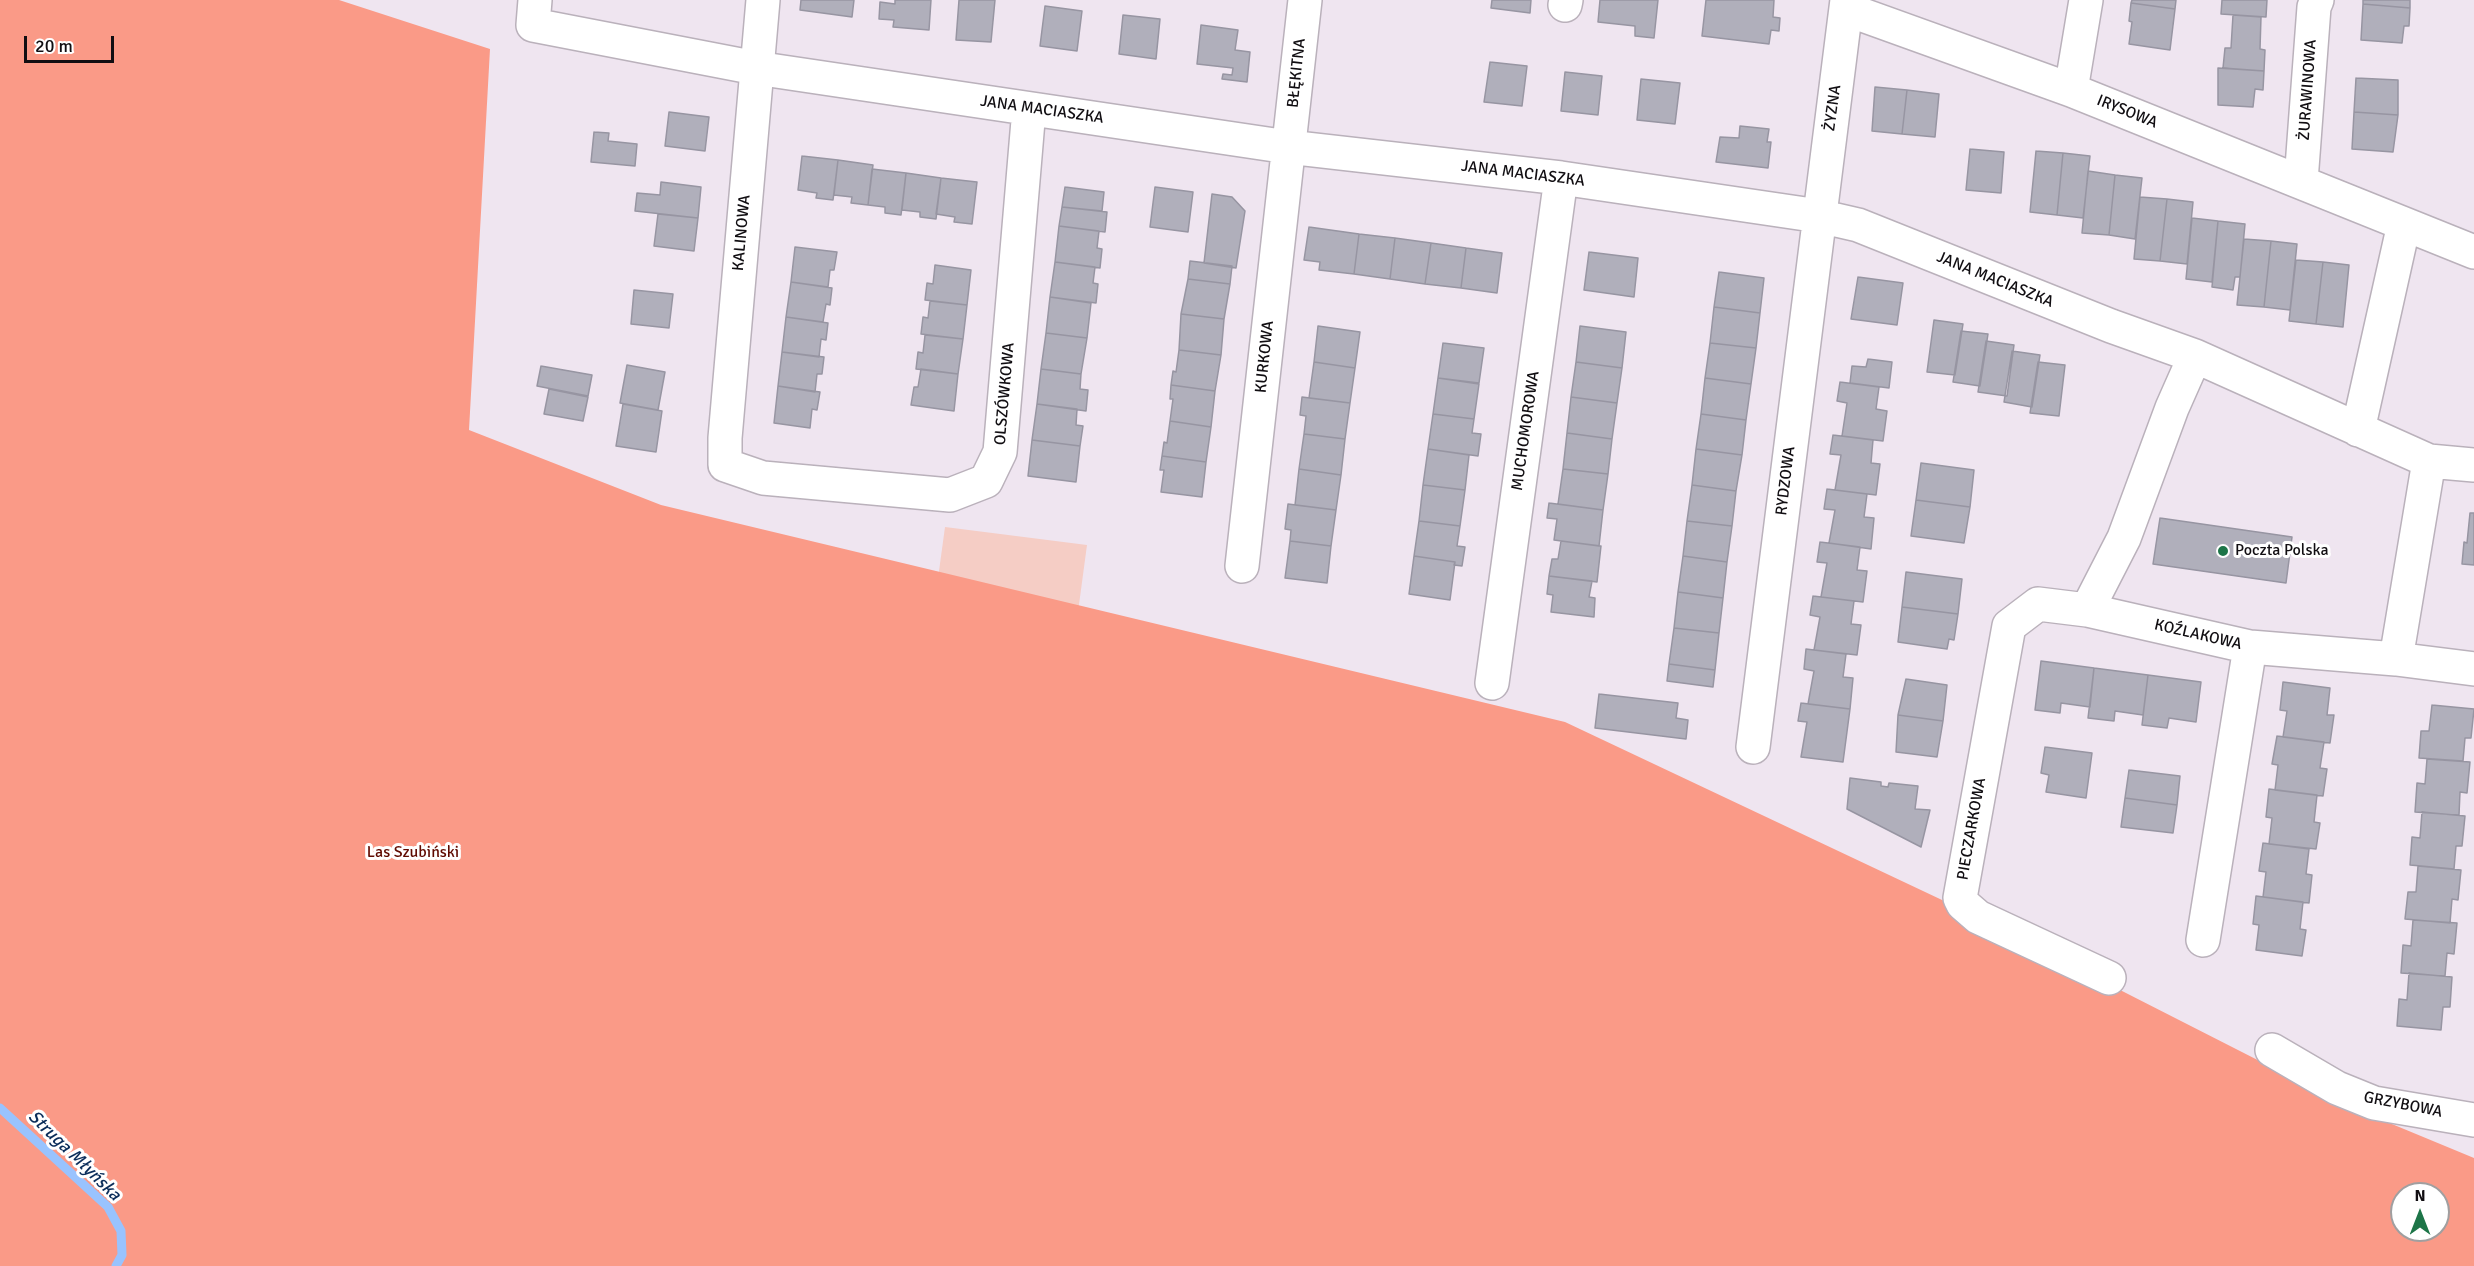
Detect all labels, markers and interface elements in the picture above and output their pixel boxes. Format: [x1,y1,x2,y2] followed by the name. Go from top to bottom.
[27,24,117,62] scale bar
[35,35,73,57] text: 20 m
[1284,37,1310,109] street label: BŁĘKITNA
[2295,39,2321,141] street label: ŻURAWINOWA
[1820,84,1846,132] street label: ŻYZNA
[2094,91,2160,133] street label: IRYSOWA
[979,92,1105,128] street label: JANA MACIASZKA
[1460,157,1586,191] street label: JANA MACIASZKA
[729,194,755,272] street label: KALINOWA
[1934,248,2056,312] street label: JANA MACIASZKA
[1252,320,1278,394] street label: KURKOWA
[991,342,1019,446] street label: OLSZÓWKOWA
[1508,370,1544,492] street label: MUCHOMOROWA
[1772,445,1800,517] street label: RYDZOWA
[2235,541,2329,561] place label: Poczta Polska
[2216,544,2230,558] marker: Poczta Polska
[2152,616,2244,654] street label: KOŹLAKOWA
[1954,776,1990,882] street label: PIECZARKOWA
[367,843,459,863] park label: Las Szubiński
[2362,1088,2444,1122] street label: GRZYBOWA
[23,1106,125,1206] water label: Struga Młyńska
[2390,1182,2450,1242] north arrow
[2414,1186,2426,1206] text: N

